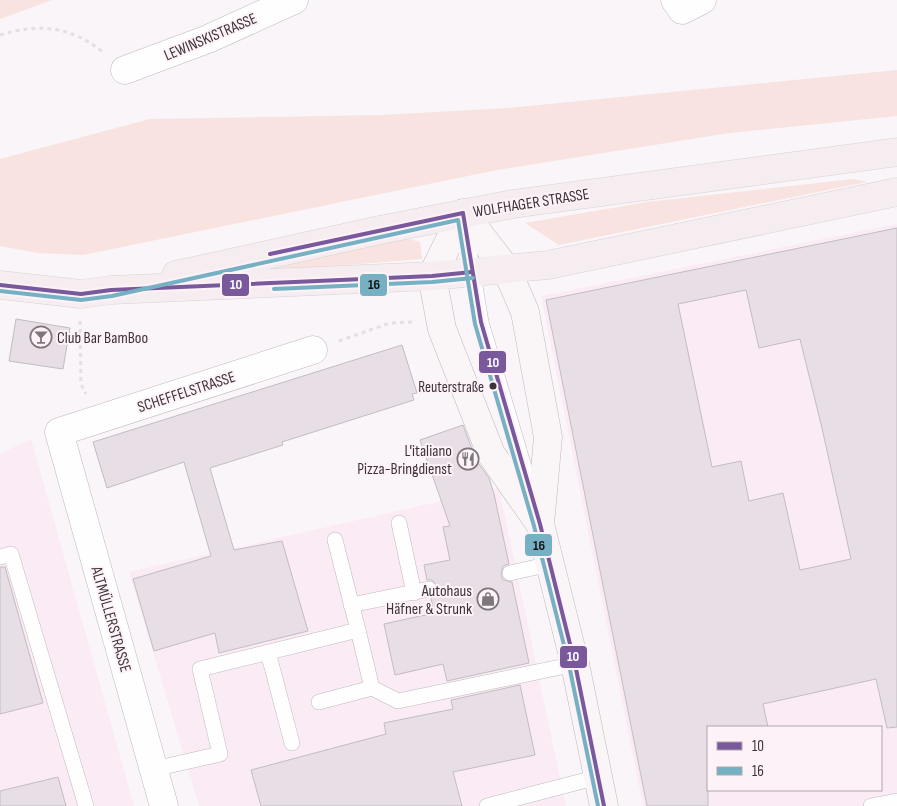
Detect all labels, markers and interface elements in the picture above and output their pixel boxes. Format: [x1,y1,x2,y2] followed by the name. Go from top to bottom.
[161,9,260,65] street label: LEWINSKISTRASSE
[472,185,591,222] street label: WOLFHAGER STRASSE
[221,273,250,297] line badge: 10
[359,273,388,297] line badge: 16
[230,276,242,293] text: 10
[368,276,380,293] text: 16
[29,325,53,349] bar icon: Club Bar BamBoo
[57,329,148,348] place label: Club Bar BamBoo
[478,350,507,374] line badge: 10
[487,354,499,371] text: 10
[135,368,238,417] street label: SCHEFFELSTRASSE
[418,378,484,397] place label: Reuterstraße
[488,381,498,391] marker: Reuterstraße
[357,442,452,479] place label: L'italiano Pizza-Bringdienst
[456,447,480,471] restaurant icon: L'italiano Pizza-Bringdienst
[524,533,553,557] line badge: 16
[533,537,545,554] text: 16
[86,564,135,674] street label: ALTMÜLLERSTRASSE
[386,582,472,619] place label: Autohaus Häfner & Strunk
[476,587,500,611] shop icon: Autohaus Häfner & Strunk
[559,645,588,669] line badge: 10
[567,648,579,665] text: 10
[707,726,882,791] legend
[752,737,764,756] text: 10
[752,762,764,781] text: 16

